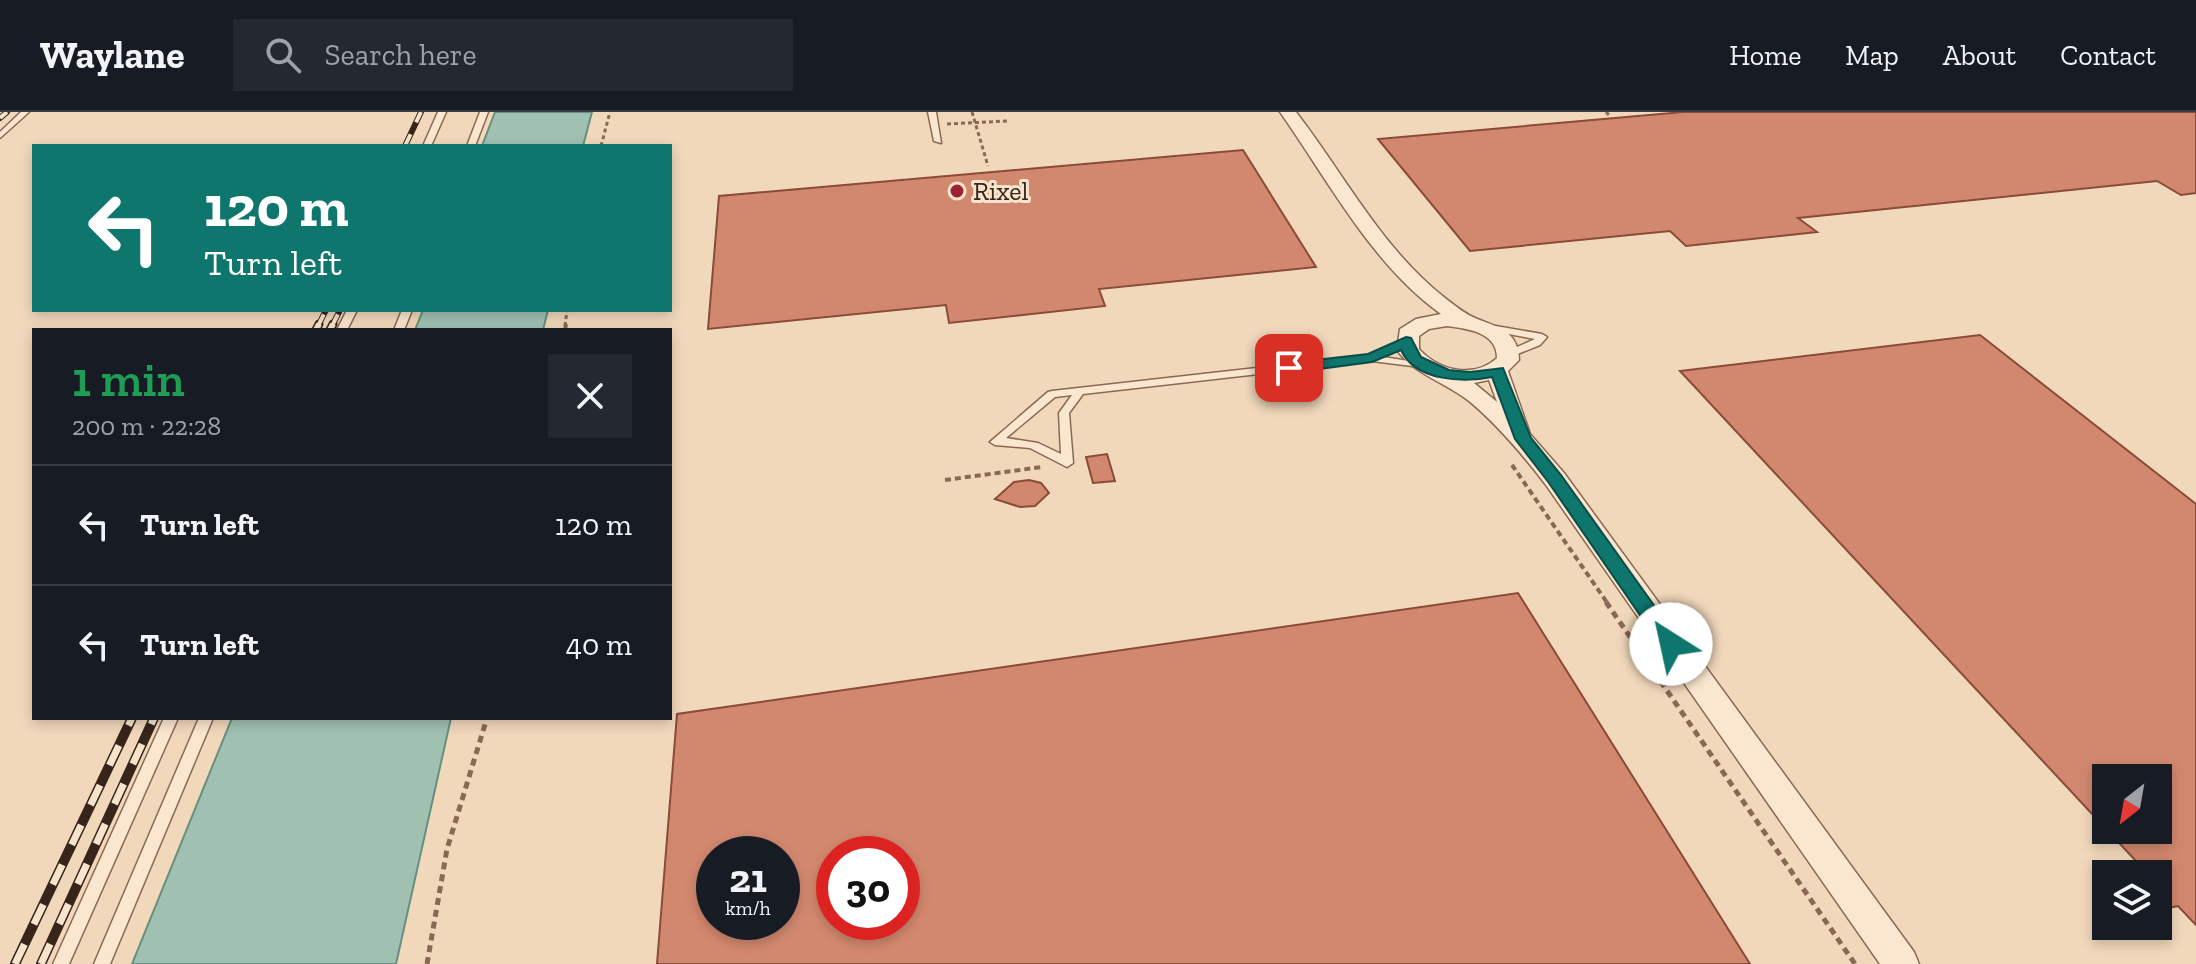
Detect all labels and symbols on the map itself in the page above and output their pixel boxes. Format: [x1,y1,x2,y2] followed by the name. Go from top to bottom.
[973,175,1028,207] place label: Rixel
[948,182,966,200] marker: Rixel
[1255,334,1323,402] pin
[1629,602,1713,686] position arrow
[2092,764,2172,844] north arrow
[816,836,920,940] speed limit sign: 30

